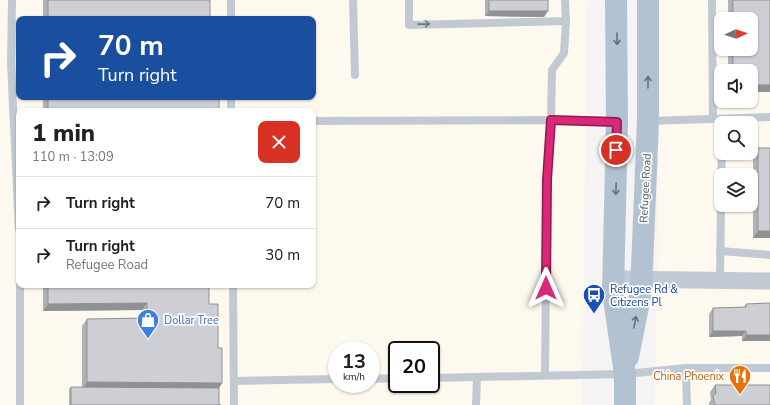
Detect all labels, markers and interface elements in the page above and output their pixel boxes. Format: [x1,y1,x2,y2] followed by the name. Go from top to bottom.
[714,12,758,56] north arrow
[714,12,758,212] map controls
[417,21,430,28] one-way arrow
[98,27,164,65] text: 70 m
[32,32,84,84] icon: right
[613,32,621,45] one-way arrow
[98,63,177,87] text: Turn right
[714,64,758,108] button: sound
[644,76,652,89] one-way arrow
[714,116,758,160] button: search
[32,117,95,149] text: 1 min
[258,121,300,163] button: close
[599,133,633,167] pin
[605,139,627,161] icon: arrive
[32,148,114,166] text: 110 m · 13:09
[636,153,655,223] street label: Refugee Road
[714,168,758,212] button: layers
[612,182,620,195] one-way arrow
[32,192,54,214] icon: right
[66,193,135,213] text: Turn right
[265,193,300,213] text: 70 m
[66,236,135,256] text: Turn right
[32,244,54,266] icon: right
[265,245,300,265] text: 30 m
[66,256,148,274] text: Refugee Road
[525,267,567,309] position arrow
[581,282,607,315] bus stop icon: Refugee Rd & Citizens Pl
[610,282,678,310] place label: Refugee Rd & Citizens Pl
[135,307,161,340] shop icon: Dollar Tree
[164,313,219,328] place label: Dollar Tree
[632,315,640,328] one-way arrow
[388,341,440,393] speed limit sign: 20
[342,348,366,375] text: 13
[727,363,753,396] restaurant icon: China Phoenix
[653,369,724,384] place label: China Phoenix
[343,370,365,384] text: km/h

